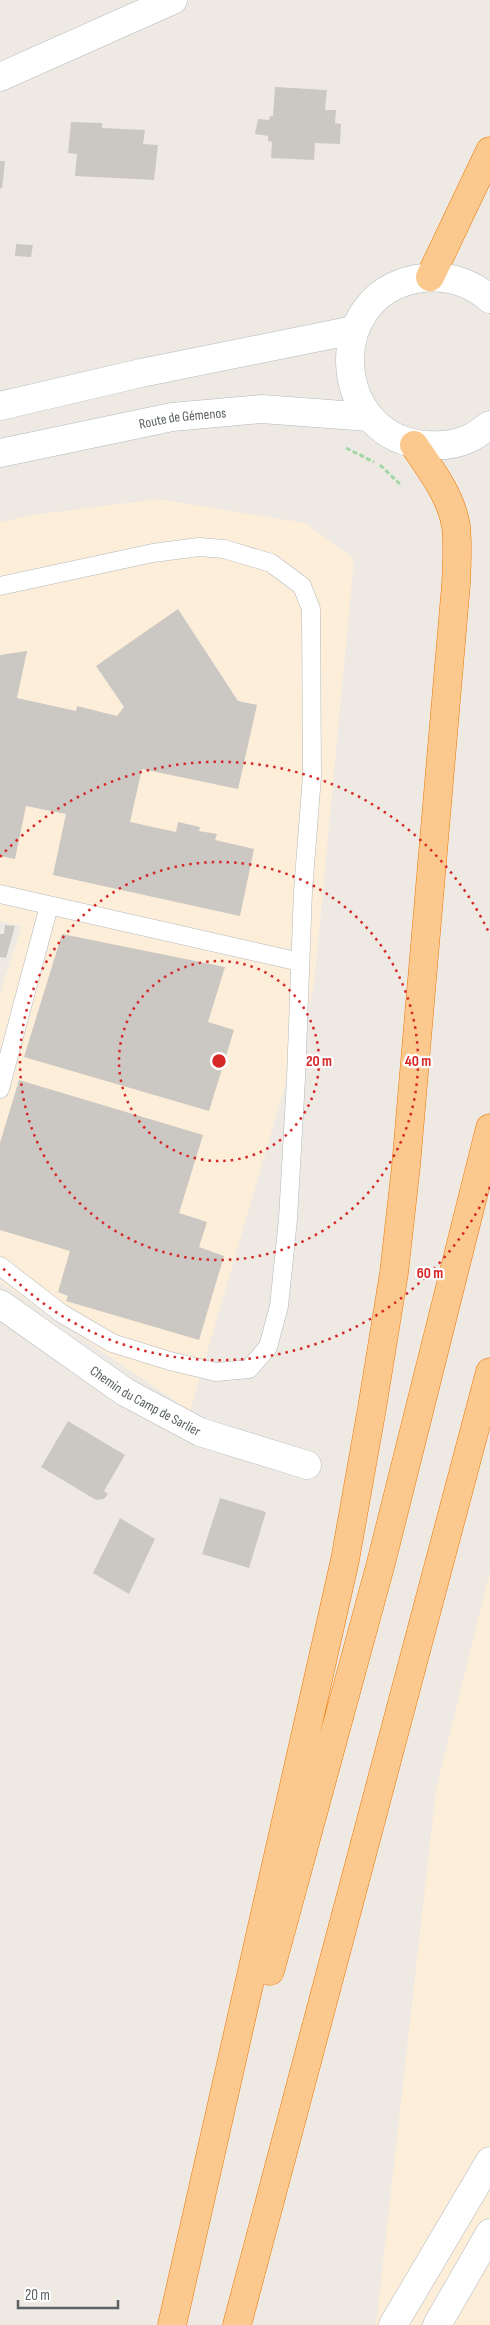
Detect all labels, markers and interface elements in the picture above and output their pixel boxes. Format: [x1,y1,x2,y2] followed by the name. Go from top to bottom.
[137,404,227,433] street label: Route de Gémenos
[210,1052,228,1070] centre of rings
[306,1052,332,1071] text: 20 m
[405,1052,431,1071] text: 40 m
[417,1264,443,1283] text: 60 m
[87,1362,204,1440] street label: Chemin du Camp de Sarlier
[18,2278,118,2310] scale bar
[25,2286,50,2305] text: 20 m

